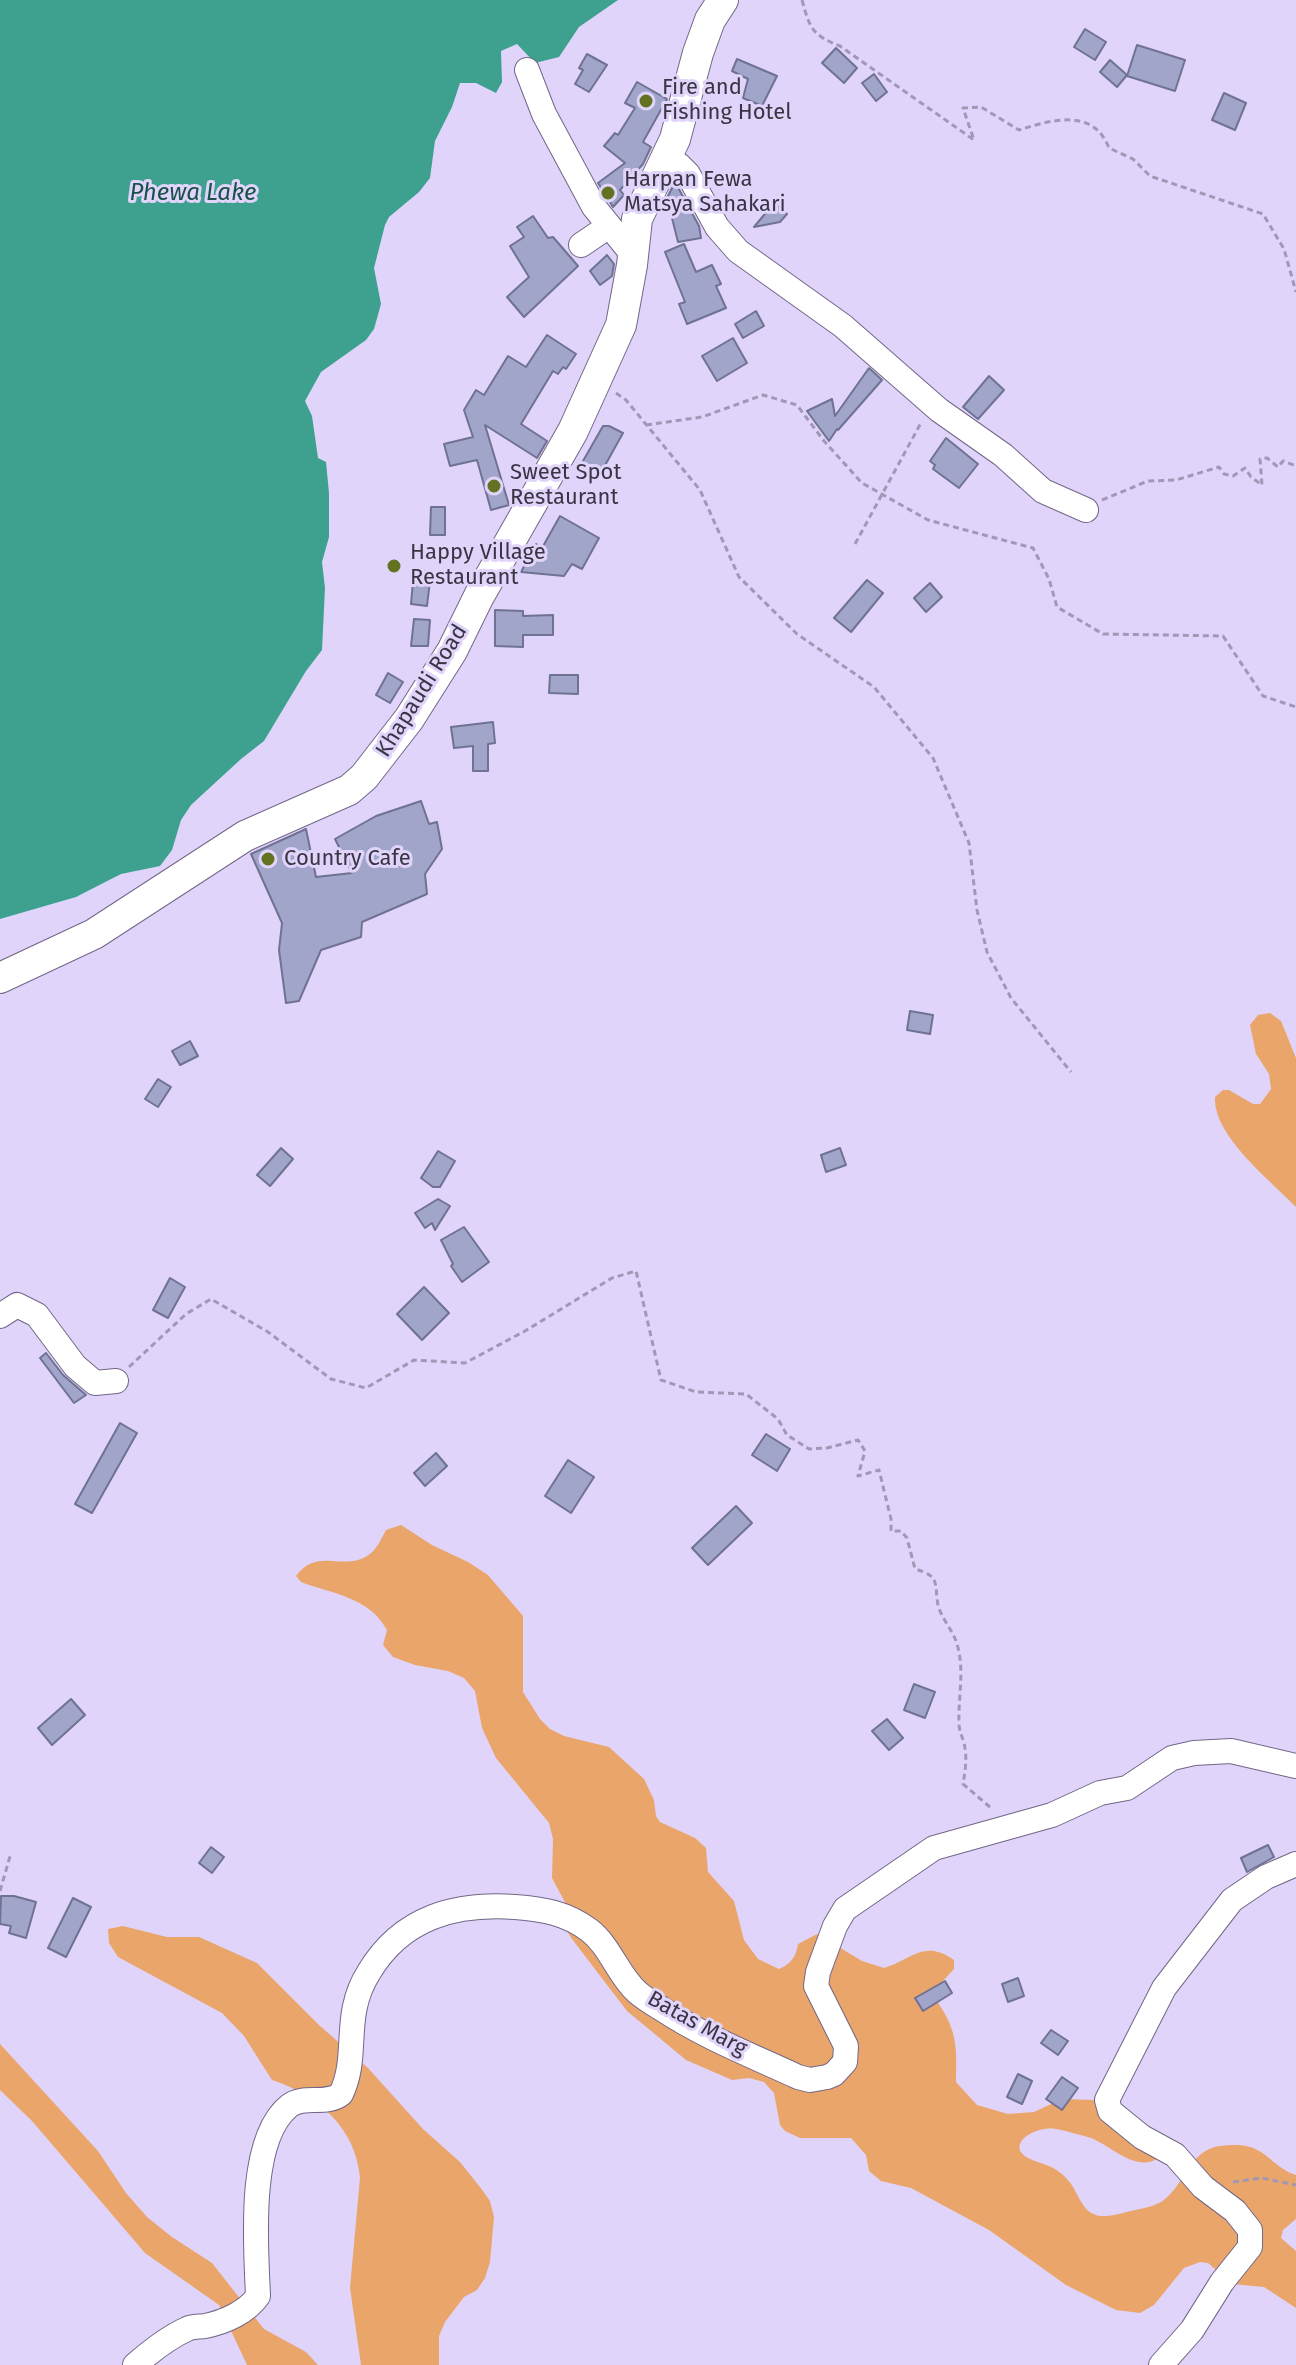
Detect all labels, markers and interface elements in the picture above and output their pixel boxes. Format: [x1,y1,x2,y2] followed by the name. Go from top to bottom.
[662,75,792,126] place label: Fire and Fishing Hotel
[637,92,655,110] marker: Fire and Fishing Hotel
[624,167,786,218] place label: Harpan Fewa Matsya Sahakari
[130,179,256,207] water label: Phewa Lake
[599,184,617,202] marker: Harpan Fewa Matsya Sahakari
[510,460,621,512] place label: Sweet Spot Restaurant
[485,477,503,495] marker: Sweet Spot Restaurant
[410,540,546,592] place label: Happy Village Restaurant
[385,557,403,575] marker: Happy Village Restaurant
[371,620,473,762] street label: Khapaudi Road
[284,846,411,872] place label: Country Cafe
[259,850,277,868] marker: Country Cafe
[643,1986,751,2062] street label: Batas Marg

